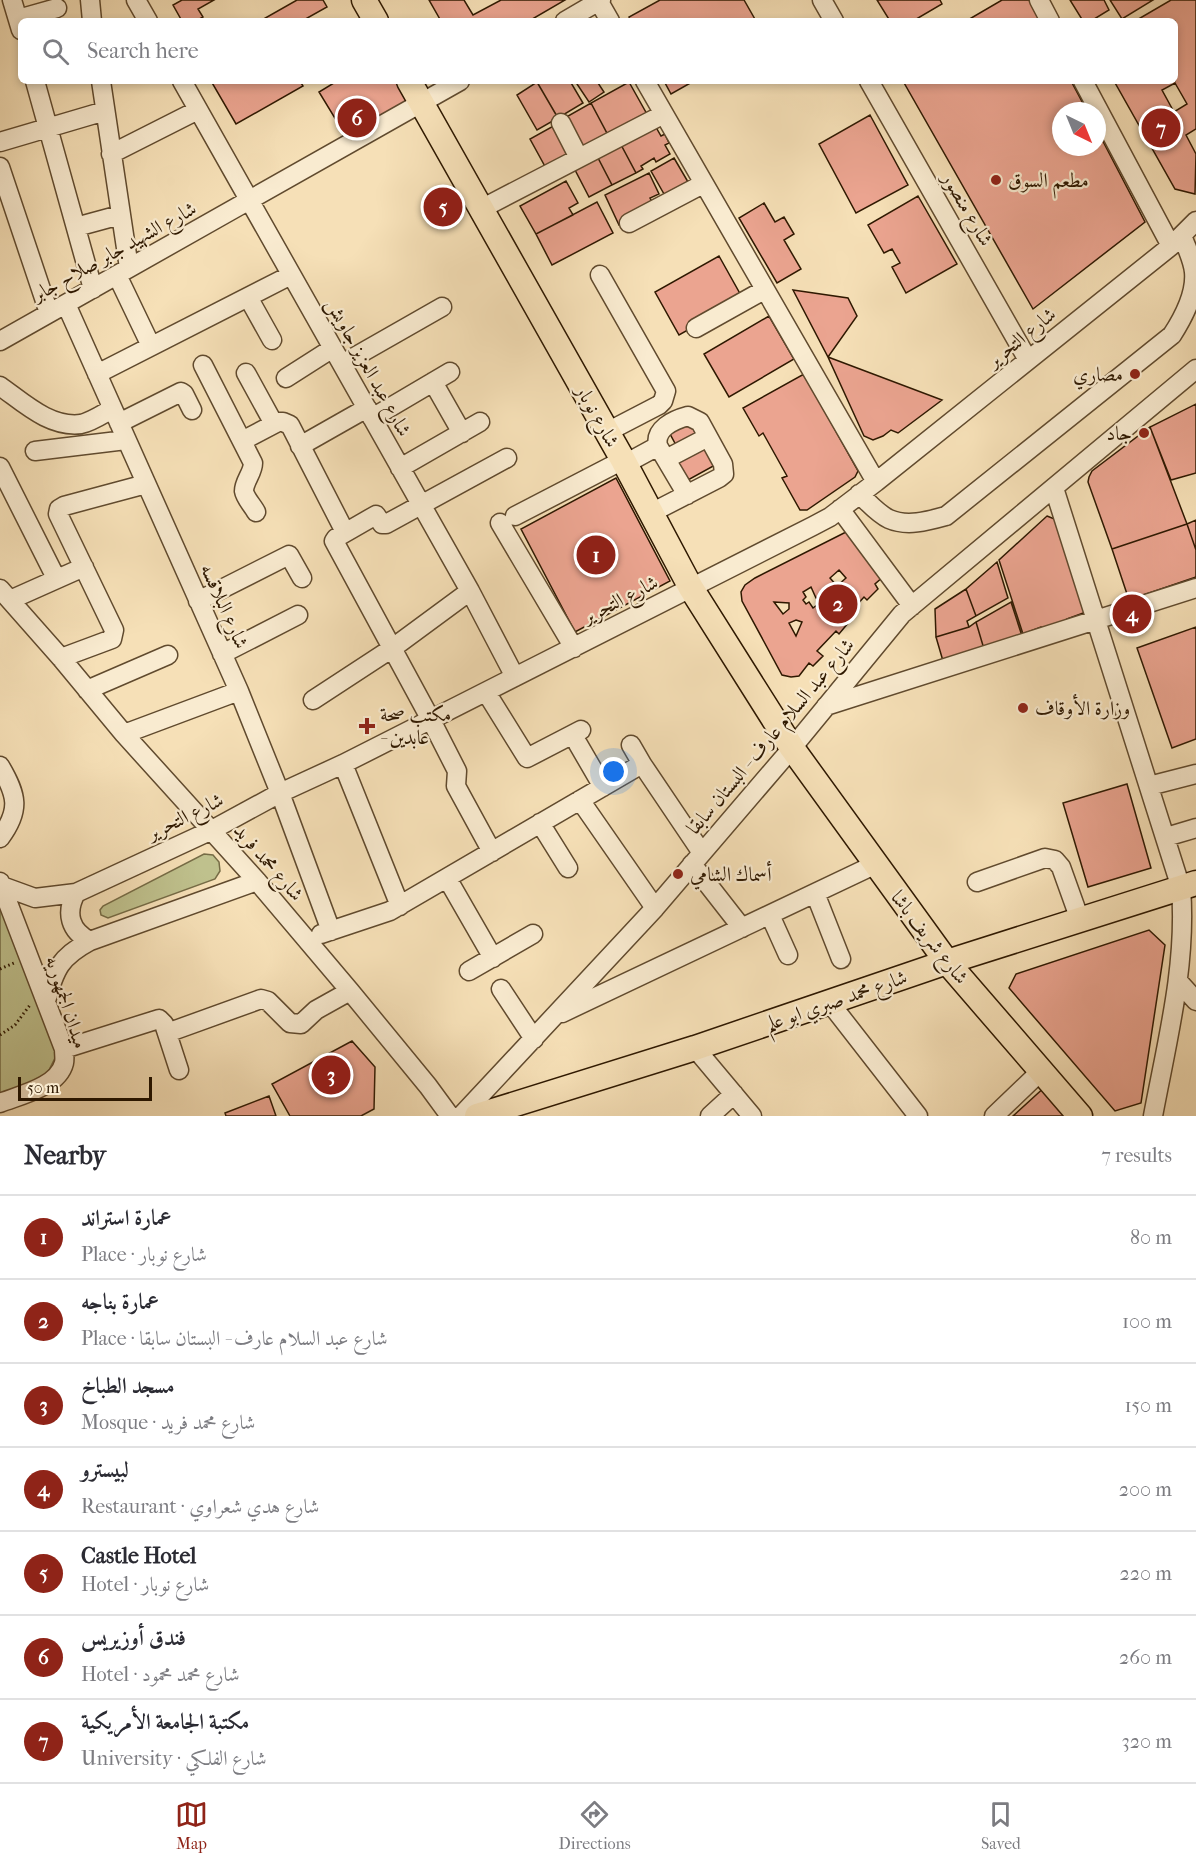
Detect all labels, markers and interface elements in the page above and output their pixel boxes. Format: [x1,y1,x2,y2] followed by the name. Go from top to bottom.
[18,18,1178,84] search box
[39,35,72,68] icon: search
[87,38,199,64] text: Search here
[338,96,376,140] pin: 6
[1052,102,1106,156] north arrow
[1142,106,1180,150] pin: 7
[931,167,998,253] street label: شارع منصور
[1008,169,1089,199] place label: مطعم السوق
[989,173,1003,187] marker: مطعم السوق
[424,184,462,230] pin: 5
[26,197,203,312] street label: شارع الشهيد جابر صلاح جابر
[316,294,416,443] street label: شارع عبد العزيز جاويش
[981,303,1064,378] street label: شارع التحرير
[1073,363,1123,390] place label: مصاري
[1128,367,1142,381] marker: مصاري
[565,379,624,454] street label: شارع نوبار
[1106,422,1132,445] place label: جاد
[1137,426,1151,440] marker: جاد
[576,532,616,578] pin: 1
[190,560,253,655] street label: شارع البلاقسه
[577,571,665,635] street label: شارع التحرير
[818,582,858,626] pin: 2
[1112,592,1152,636] pin: 4
[682,634,864,843] street label: شارع عبد السلام عارف - البستان سابقا
[1035,693,1130,720] place label: وزارة الأوقاف
[1016,701,1030,715] marker: وزارة الأوقاف
[380,703,451,749] place label: مكتب صحة - عابدين
[358,717,376,735] marker: مكتب صحة - عابدين
[599,757,628,786] your location
[142,788,230,851] street label: شارع التحرير
[224,819,308,910] street label: شارع محمد فريد
[690,860,772,890] place label: أسماك الشامي
[671,867,685,881] marker: أسماك الشامي
[881,886,973,992] street label: شارع شريف باشا
[40,953,92,1052] street label: ميدان الجمهوريه
[762,965,913,1044] street label: شارع محمد صبري ابو علم
[312,1052,350,1098] pin: 3
[18,1074,152,1102] scale bar
[27,1078,59,1097] text: 50 m
[24,1140,106,1171] text: Nearby
[1101,1144,1172,1167] text: 7 results
[81,1205,172,1231] text: عمارة استراند
[40,1226,47,1249] text: 1
[1130,1226,1172,1249] text: 80 m
[81,1243,207,1266] text: Place · شارع نوبار
[81,1289,159,1315] text: عمارة بناجه
[38,1310,49,1333] text: 2
[1122,1310,1172,1333] text: 100 m
[81,1327,388,1350] text: Place · شارع عبد السلام عارف - البستان سابقا
[81,1373,175,1399] text: مسجد الطباخ
[39,1394,48,1417] text: 3
[1124,1394,1172,1417] text: 150 m
[81,1411,255,1434] text: Mosque · شارع محمد فريد
[81,1457,129,1483] text: لبيسترو
[38,1478,49,1501] text: 4
[1119,1478,1172,1501] text: 200 m
[81,1495,319,1518] text: Restaurant · شارع هدي شعراوي
[81,1543,196,1569] text: Castle Hotel
[39,1562,48,1585] text: 5
[1119,1562,1172,1585] text: 220 m
[81,1573,209,1596] text: Hotel · شارع نوبار
[81,1625,186,1651] text: فندق أوزيريس
[38,1646,49,1669] text: 6
[1119,1646,1172,1669] text: 260 m
[81,1663,240,1686] text: Hotel · شارع محمد محمود
[81,1709,249,1735] text: مكتبة الجامعة الأمريكية
[39,1730,48,1753] text: 7
[1122,1730,1172,1753] text: 320 m
[81,1747,267,1770] text: University · شارع الفلكي
[175,1798,208,1853] tab: Map
[559,1798,631,1853] tab: Directions
[981,1798,1021,1853] tab: Saved

